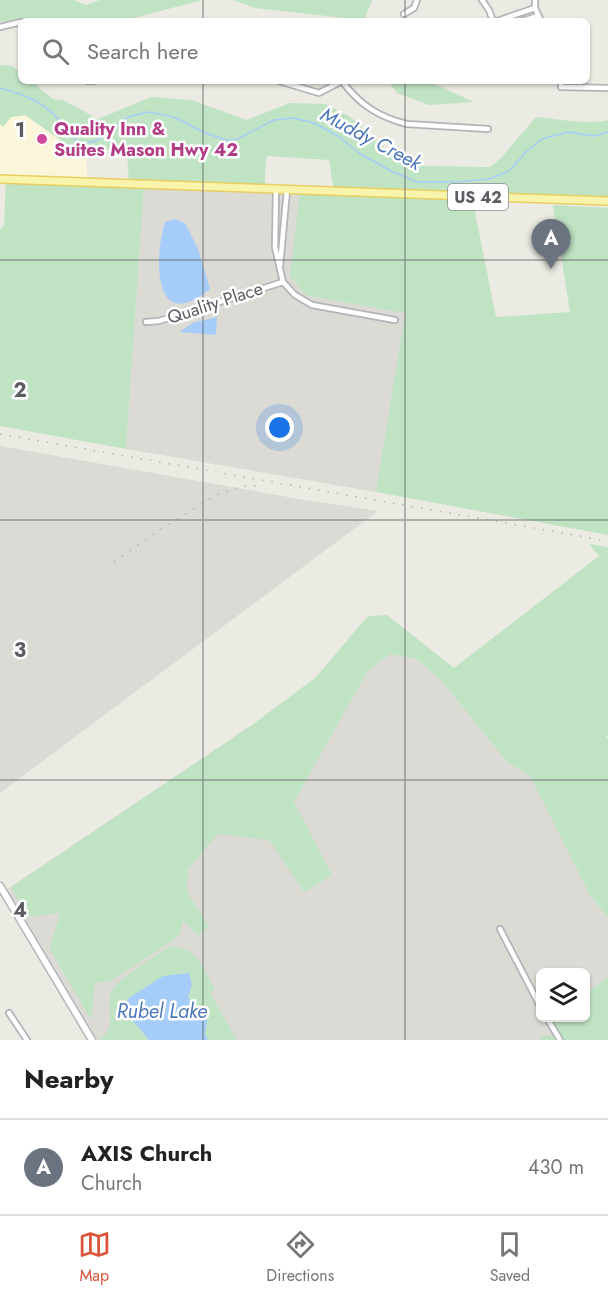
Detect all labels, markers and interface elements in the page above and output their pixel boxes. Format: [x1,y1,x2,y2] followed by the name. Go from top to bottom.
[18,18,590,84] search box
[39,35,72,68] icon: search
[87,35,198,67] text: Search here
[315,100,428,178] water label: Muddy Creek
[15,116,25,145] text: 1
[54,116,238,163] place label: Quality Inn & Suites Mason Hwy 42
[35,132,49,146] marker: Quality Inn & Suites Mason Hwy 42
[448,184,508,210] road number: US 42
[532,220,570,269] pin: A
[164,275,266,331] street label: Quality Place
[13,376,27,405] text: 2
[265,413,294,442] your location
[14,636,26,665] text: 3
[13,896,27,925] text: 4
[536,968,590,1022] map controls
[536,968,590,1022] button: layers
[117,997,207,1026] water label: Rubel Lake
[24,1060,113,1098] text: Nearby
[81,1137,212,1169] text: AXIS Church
[36,1153,51,1182] text: A
[528,1153,584,1182] text: 430 m
[81,1169,142,1198] text: Church
[78,1228,111,1287] tab: Map
[266,1228,334,1287] tab: Directions
[490,1228,530,1287] tab: Saved

